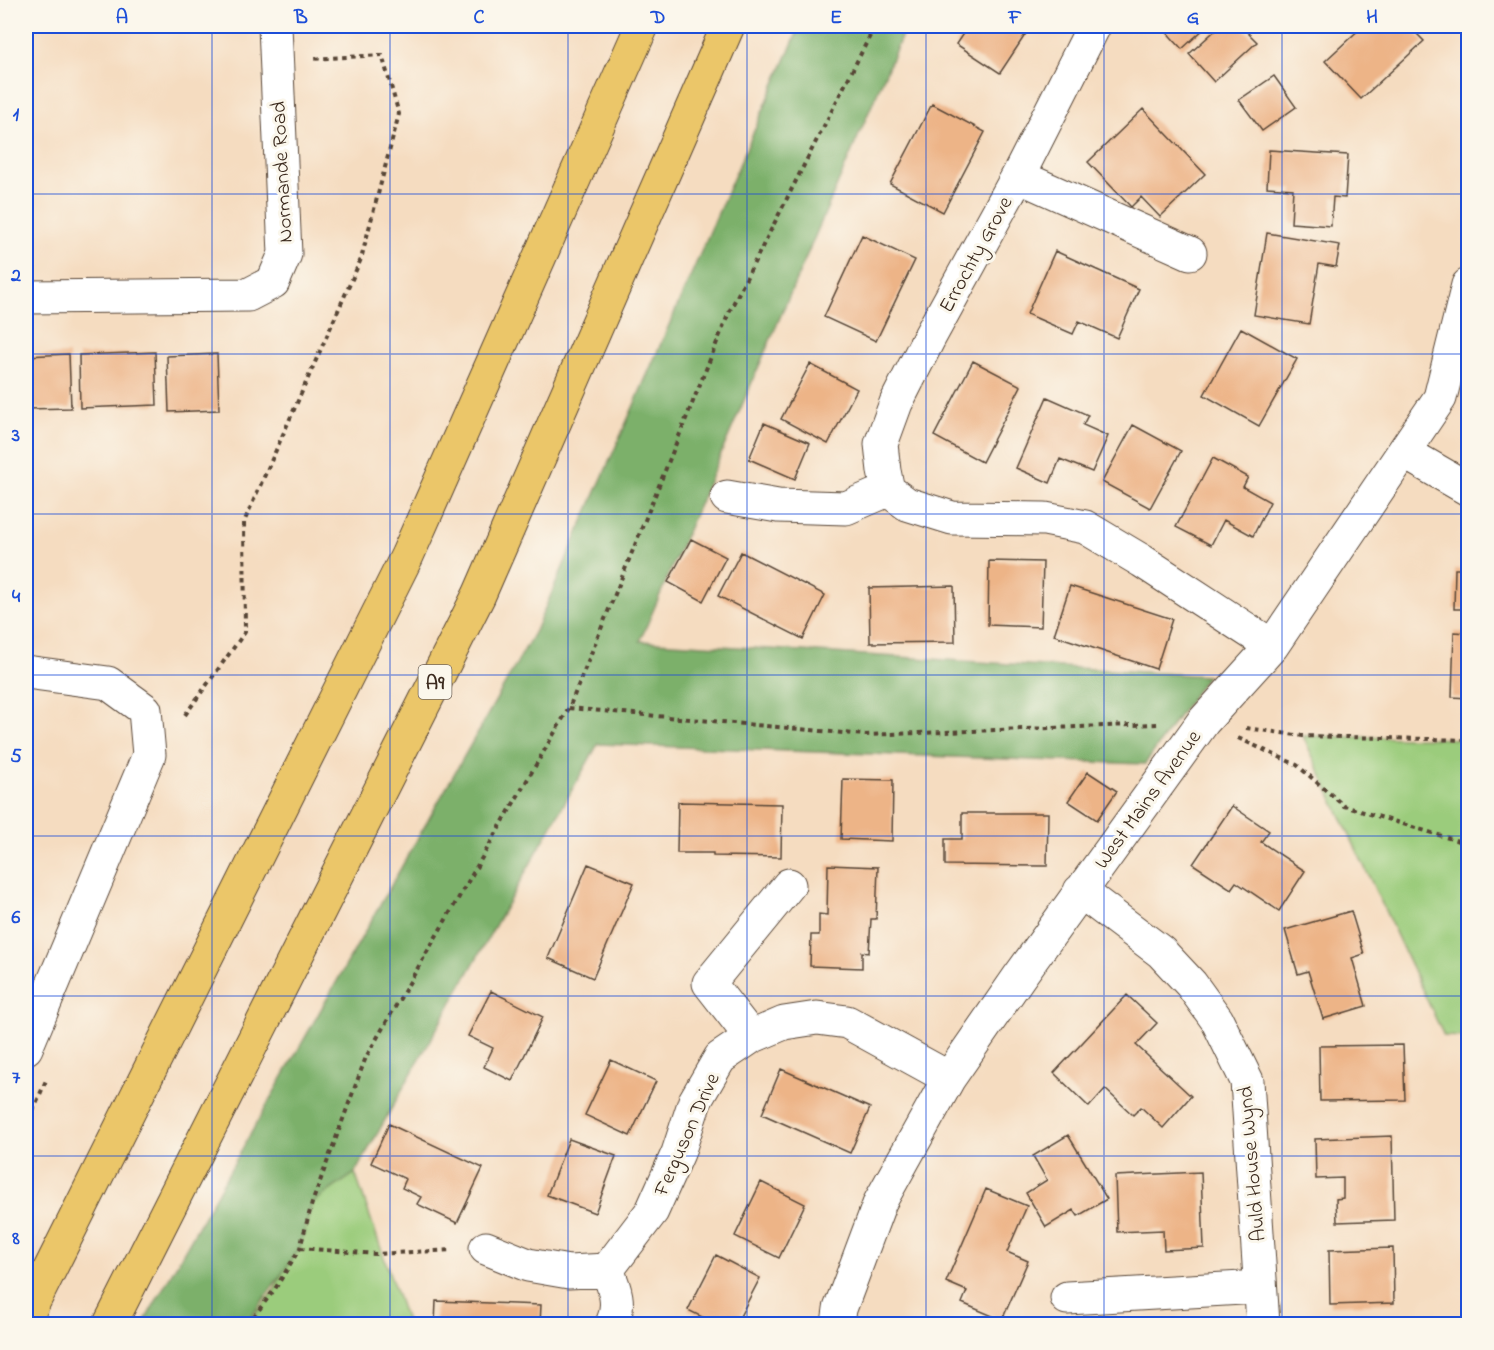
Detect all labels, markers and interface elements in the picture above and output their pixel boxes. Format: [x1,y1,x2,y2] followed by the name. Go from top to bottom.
[116,4,128,33] text: A
[293,4,308,33] text: B
[474,4,485,33] text: C
[650,4,665,33] text: D
[830,4,842,33] text: E
[1008,4,1022,33] text: F
[1187,4,1200,33] text: G
[1366,4,1378,33] text: H
[264,100,302,243] street label: Normande Road
[13,101,20,130] text: 1
[932,191,1023,319] street label: Errochty Grove
[10,262,21,291] text: 2
[11,422,20,451] text: 3
[12,583,21,612] text: 4
[418,665,452,699] road number: A9
[1088,724,1210,876] street label: West Mains Avenue
[10,743,22,772] text: 5
[12,904,21,933] text: 6
[12,1064,21,1093] text: 7
[647,1068,730,1203] street label: Ferguson Drive
[1231,1084,1277,1243] street label: Auld House Wynd
[11,1225,20,1254] text: 8

